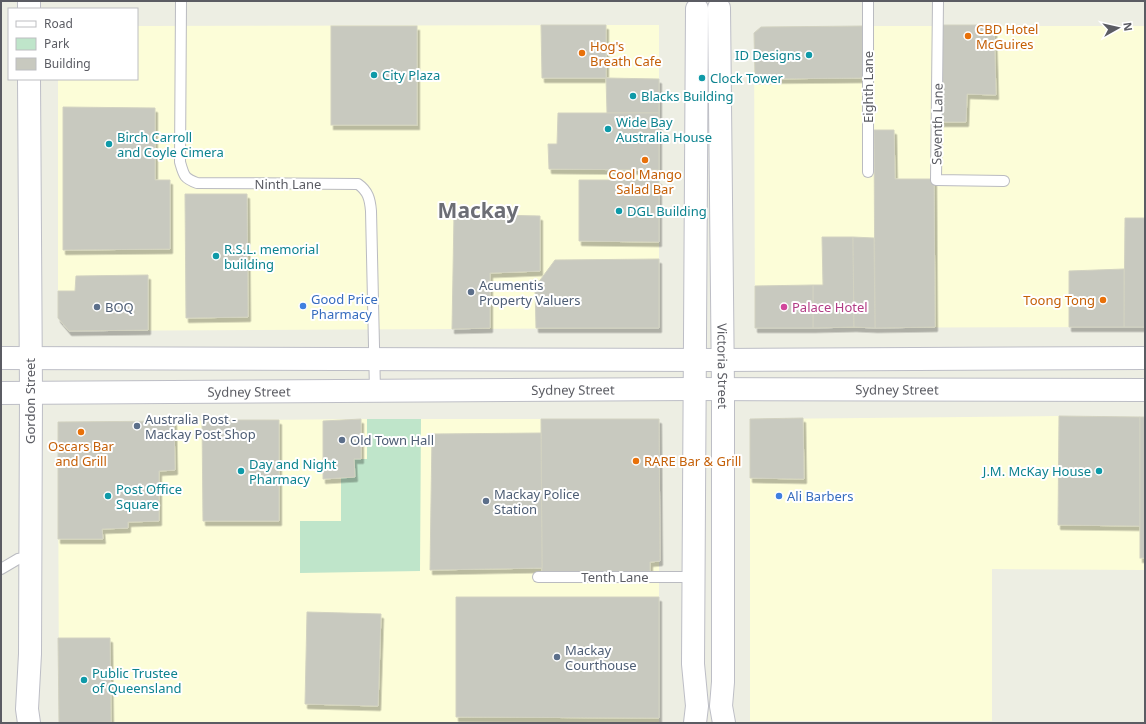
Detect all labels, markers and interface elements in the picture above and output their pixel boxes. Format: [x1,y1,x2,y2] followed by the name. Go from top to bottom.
[8,8,138,80] legend
[1098,8,1138,48] north arrow
[44,15,73,32] text: Road
[976,20,1038,53] place label: CBD Hotel McGuires
[1120,21,1136,32] text: N
[963,31,973,41] marker: CBD Hotel McGuires
[44,35,70,52] text: Park
[590,37,662,70] place label: Hog's Breath Cafe
[735,46,801,64] place label: ID Designs
[577,48,587,58] marker: Hog's Breath Cafe
[804,50,814,60] marker: ID Designs
[859,51,877,123] street label: Eighth Lane
[44,55,91,72] text: Building
[382,66,440,84] place label: City Plaza
[710,69,783,87] place label: Clock Tower
[369,70,379,80] marker: City Plaza
[697,73,707,83] marker: Clock Tower
[927,83,947,165] street label: Seventh Lane
[641,87,733,105] place label: Blacks Building
[628,91,638,101] marker: Blacks Building
[616,113,712,146] place label: Wide Bay Australia House
[603,124,613,134] marker: Wide Bay Australia House
[117,128,224,161] place label: Birch Carroll and Coyle Cimera
[104,139,114,149] marker: Birch Carroll and Coyle Cimera
[640,155,650,165] marker: Cool Mango Salad Bar
[608,165,682,198] place label: Cool Mango Salad Bar
[255,175,321,193] street label: Ninth Lane
[438,196,518,224] district label: Mackay
[627,202,707,220] place label: DGL Building
[614,206,624,216] marker: DGL Building
[224,240,319,273] place label: R.S.L. memorial building
[211,251,221,261] marker: R.S.L. memorial building
[479,276,580,309] place label: Acumentis Property Valuers
[466,287,476,297] marker: Acumentis Property Valuers
[311,290,378,323] place label: Good Price Pharmacy
[1023,291,1095,309] place label: Toong Tong
[1098,295,1108,305] marker: Toong Tong
[105,298,134,316] place label: BOQ
[792,298,868,316] place label: Palace Hotel
[298,301,308,311] marker: Good Price Pharmacy
[92,302,102,312] marker: BOQ
[779,302,789,312] marker: Palace Hotel
[713,323,732,409] street label: Victoria Street
[21,358,39,444] street label: Gordon Street
[531,380,615,399] street label: Sydney Street
[855,380,939,399] street label: Sydney Street
[207,382,291,401] street label: Sydney Street
[145,410,256,443] place label: Australia Post - Mackay Post Shop
[132,421,142,431] marker: Australia Post - Mackay Post Shop
[76,427,86,437] marker: Oscars Bar and Grill
[350,431,434,449] place label: Old Town Hall
[337,435,347,445] marker: Old Town Hall
[48,437,115,470] place label: Oscars Bar and Grill
[644,452,741,470] place label: RARE Bar & Grill
[249,455,337,488] place label: Day and Night Pharmacy
[631,456,641,466] marker: RARE Bar & Grill
[981,462,1091,480] place label: J.M. McKay House
[236,466,246,476] marker: Day and Night Pharmacy
[1094,466,1104,476] marker: J.M. McKay House
[116,480,182,513] place label: Post Office Square
[494,485,580,518] place label: Mackay Police Station
[787,487,853,505] place label: Ali Barbers
[103,491,113,501] marker: Post Office Square
[774,491,784,501] marker: Ali Barbers
[481,496,491,506] marker: Mackay Police Station
[581,568,649,586] street label: Tenth Lane
[565,641,637,674] place label: Mackay Courthouse
[552,652,562,662] marker: Mackay Courthouse
[92,664,182,697] place label: Public Trustee of Queensland
[79,675,89,685] marker: Public Trustee of Queensland

